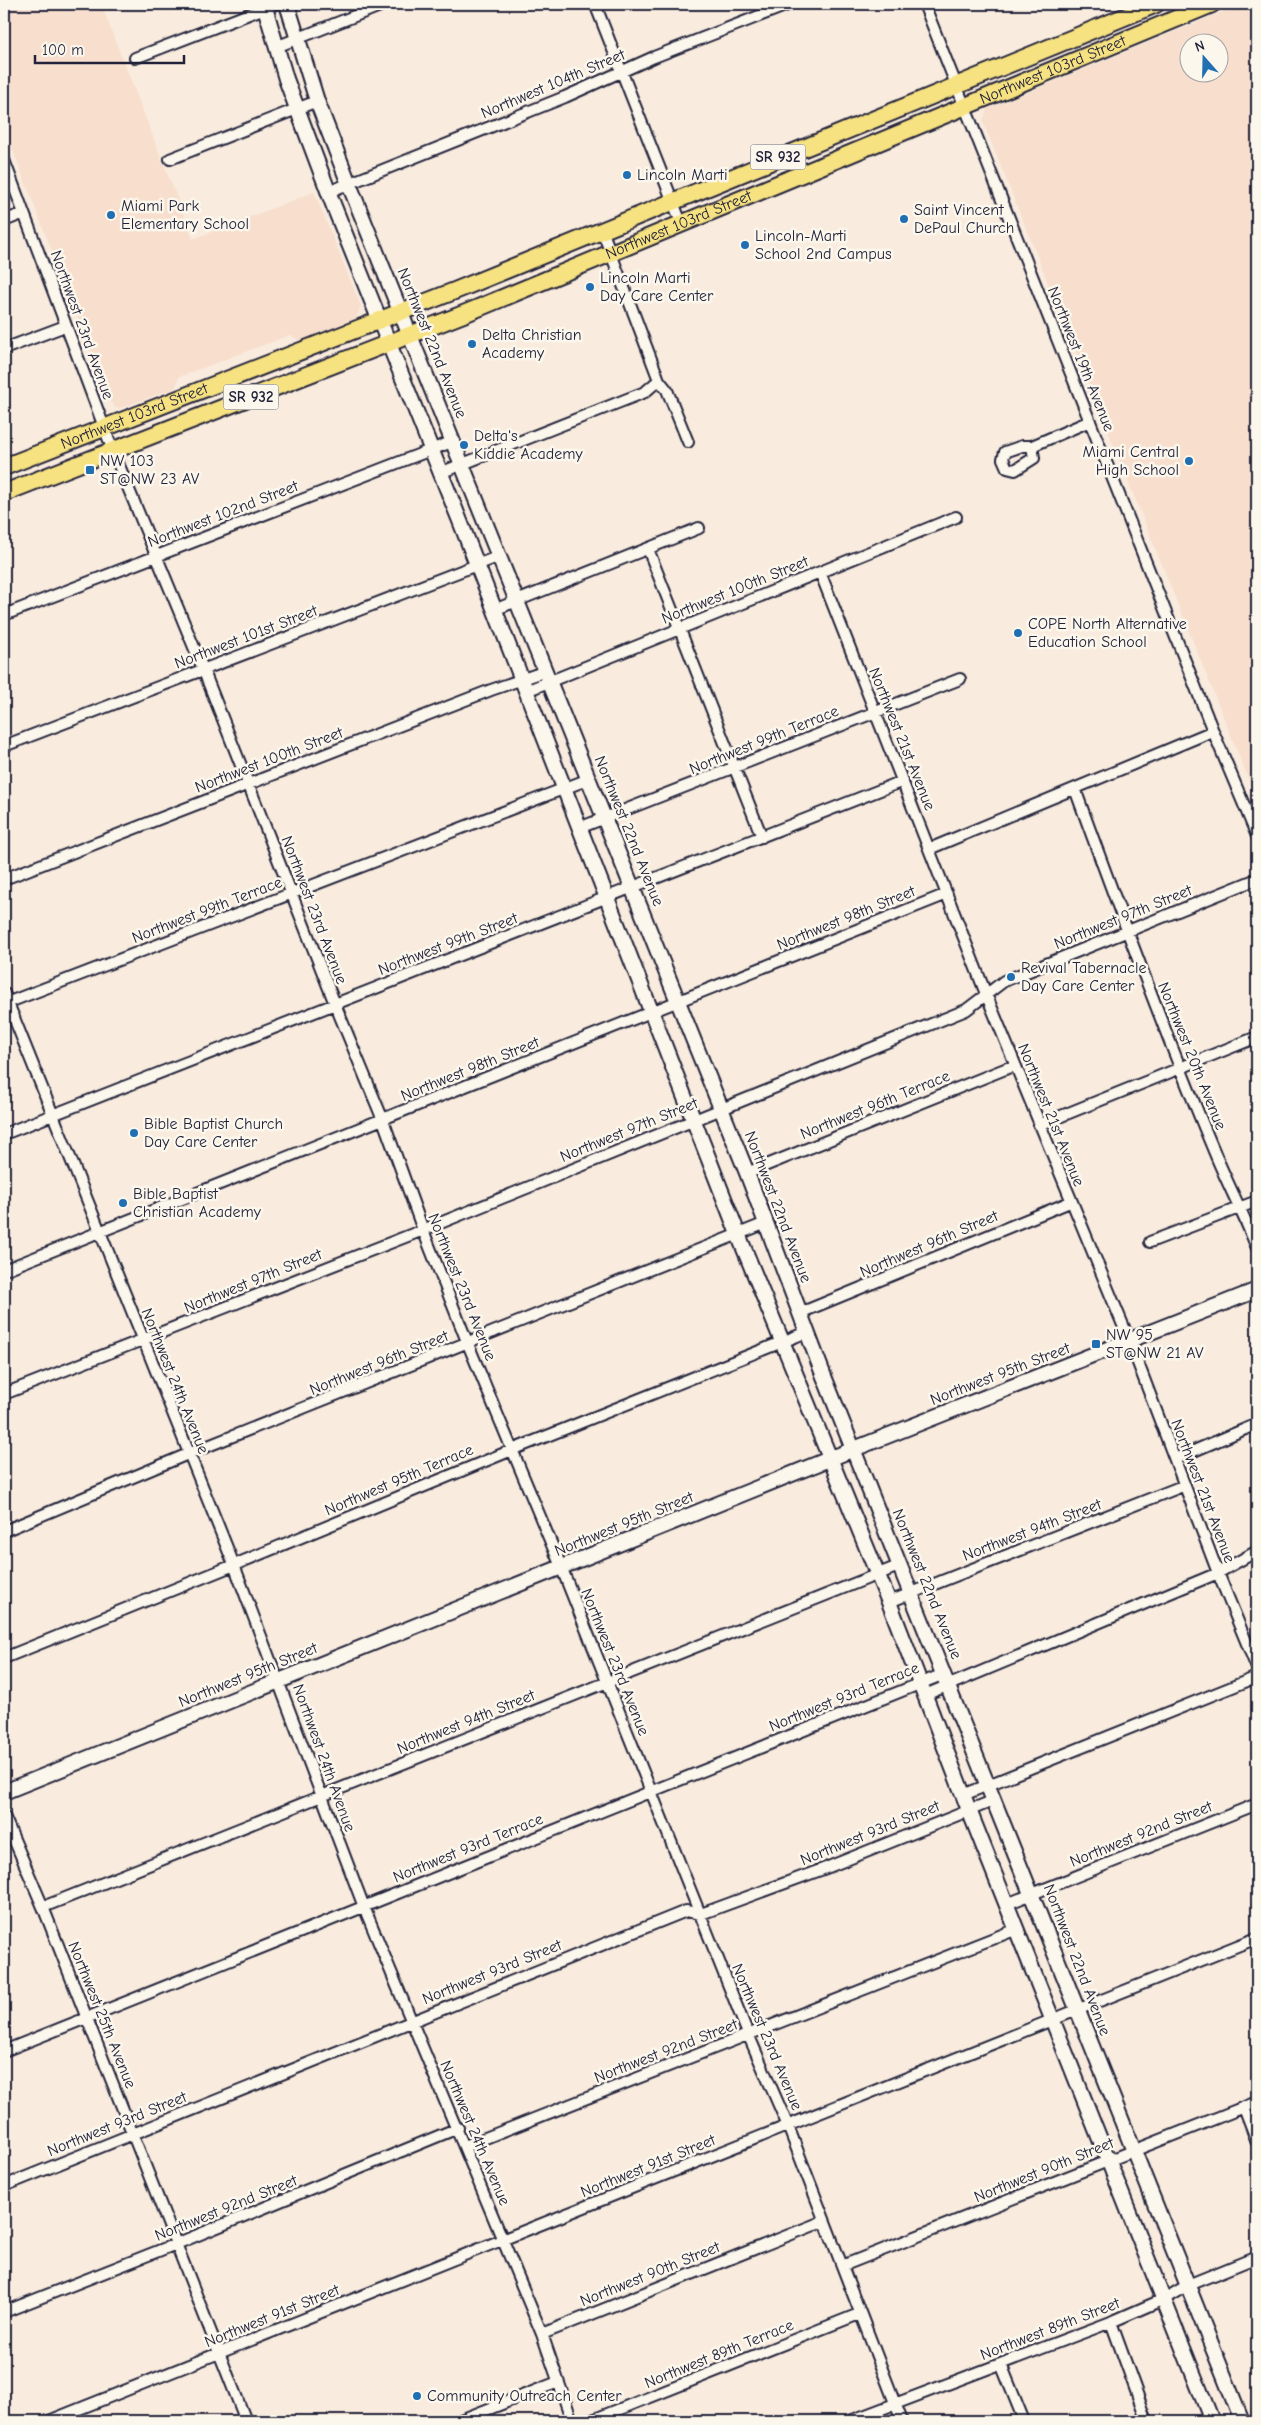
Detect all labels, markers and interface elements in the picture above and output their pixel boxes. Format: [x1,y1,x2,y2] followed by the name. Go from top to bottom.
[35,32,184,64] scale bar
[977,32,1129,108] street label: Northwest 103rd Street
[1178,32,1228,82] north arrow
[1193,37,1207,56] text: N
[42,41,84,59] text: 100 m
[478,45,628,123] street label: Northwest 104th Street
[750,144,806,170] road number: SR 932
[637,166,728,184] place label: Lincoln Marti
[621,169,633,181] marker: Lincoln Marti
[603,187,755,263] street label: Northwest 103rd Street
[121,197,249,233] place label: Miami Park Elementary School
[914,201,1014,237] place label: Saint Vincent DePaul Church
[105,209,117,221] marker: Miami Park Elementary School
[898,213,910,225] marker: Saint Vincent DePaul Church
[755,227,892,263] place label: Lincoln-Marti School 2nd Campus
[739,239,751,251] marker: Lincoln-Marti School 2nd Campus
[47,248,117,402] street label: Northwest 23rd Avenue
[394,265,470,421] street label: Northwest 22nd Avenue
[600,269,714,305] place label: Lincoln Marti Day Care Center
[584,281,596,293] marker: Lincoln Marti Day Care Center
[1044,284,1118,434] street label: Northwest 19th Avenue
[482,326,582,362] place label: Delta Christian Academy
[466,338,478,350] marker: Delta Christian Academy
[58,379,211,453] street label: Northwest 103rd Street
[224,384,278,410] road number: SR 932
[474,427,584,463] place label: Delta's Kiddie Academy
[458,439,470,451] marker: Delta's Kiddie Academy
[1082,443,1179,479] place label: Miami Central High School
[100,452,200,488] place label: NW 103 ST@NW 23 AV
[1183,455,1195,467] marker: Miami Central High School
[84,464,96,476] marker: NW 103 ST@NW 23 AV
[145,477,301,551] street label: Northwest 102nd Street
[659,552,811,628] street label: Northwest 100th Street
[172,601,320,673] street label: Northwest 101st Street
[1028,615,1187,651] place label: COPE North Alternative Education School
[1012,627,1024,639] marker: COPE North Alternative Education School
[865,665,939,813] street label: Northwest 21st Avenue
[687,702,841,778] street label: Northwest 99th Terrace
[193,723,346,796] street label: Northwest 100th Street
[591,753,667,909] street label: Northwest 22nd Avenue
[277,833,351,987] street label: Northwest 23rd Avenue
[129,873,285,947] street label: Northwest 99th Terrace
[1051,881,1195,953] street label: Northwest 97th Street
[774,882,918,954] street label: Northwest 98th Street
[376,909,521,979] street label: Northwest 99th Street
[1021,959,1147,995] place label: Revival Tabernacle Day Care Center
[1005,971,1017,983] marker: Revival Tabernacle Day Care Center
[1154,980,1230,1132] street label: Northwest 20th Avenue
[398,1033,542,1105] street label: Northwest 98th Street
[1014,1041,1088,1189] street label: Northwest 21st Avenue
[798,1067,952,1143] street label: Northwest 96th Terrace
[557,1094,701,1166] street label: Northwest 97th Street
[144,1115,283,1151] place label: Bible Baptist Church Day Care Center
[128,1127,140,1139] marker: Bible Baptist Church Day Care Center
[741,1129,815,1285] street label: Northwest 22nd Avenue
[133,1185,262,1221] place label: Bible Baptist Christian Academy
[117,1197,129,1209] marker: Bible Baptist Christian Academy
[857,1207,1001,1281] street label: Northwest 96th Street
[424,1211,500,1363] street label: Northwest 23rd Avenue
[181,1245,325,1317] street label: Northwest 97th Street
[138,1305,212,1457] street label: Northwest 24th Avenue
[1106,1326,1204,1362] place label: NW 95 ST@NW 21 AV
[307,1327,451,1399] street label: Northwest 96th Street
[1090,1338,1102,1350] marker: NW 95 ST@NW 21 AV
[928,1339,1073,1409] street label: Northwest 95th Street
[1167,1417,1239,1565] street label: Northwest 21st Avenue
[322,1441,476,1519] street label: Northwest 95th Terrace
[552,1488,696,1560] street label: Northwest 95th Street
[960,1495,1104,1565] street label: Northwest 94th Street
[889,1506,965,1662] street label: Northwest 22nd Avenue
[577,1586,653,1738] street label: Northwest 23rd Avenue
[176,1639,320,1711] street label: Northwest 95th Street
[766,1659,922,1735] street label: Northwest 93rd Terrace
[289,1682,359,1834] street label: Northwest 24th Avenue
[394,1686,538,1758] street label: Northwest 94th Street
[798,1797,943,1869] street label: Northwest 93rd Street
[1067,1797,1215,1871] street label: Northwest 92nd Street
[390,1810,546,1886] street label: Northwest 93rd Terrace
[1040,1882,1114,2038] street label: Northwest 22nd Avenue
[420,1936,565,2008] street label: Northwest 93rd Street
[64,1939,140,2091] street label: Northwest 25th Avenue
[728,1961,806,2113] street label: Northwest 23rd Avenue
[592,2015,741,2087] street label: Northwest 92nd Street
[436,2058,514,2208] street label: Northwest 24th Avenue
[45,2088,190,2160] street label: Northwest 93rd Street
[578,2131,718,2201] street label: Northwest 91st Street
[971,2134,1117,2206] street label: Northwest 90th Street
[152,2171,300,2245] street label: Northwest 92nd Street
[577,2238,723,2310] street label: Northwest 90th Street
[202,2281,342,2351] street label: Northwest 91st Street
[978,2294,1123,2364] street label: Northwest 89th Street
[642,2316,796,2392] street label: Northwest 89th Terrace
[427,2387,622,2405] place label: Community Outreach Center
[411,2390,423,2402] marker: Community Outreach Center

